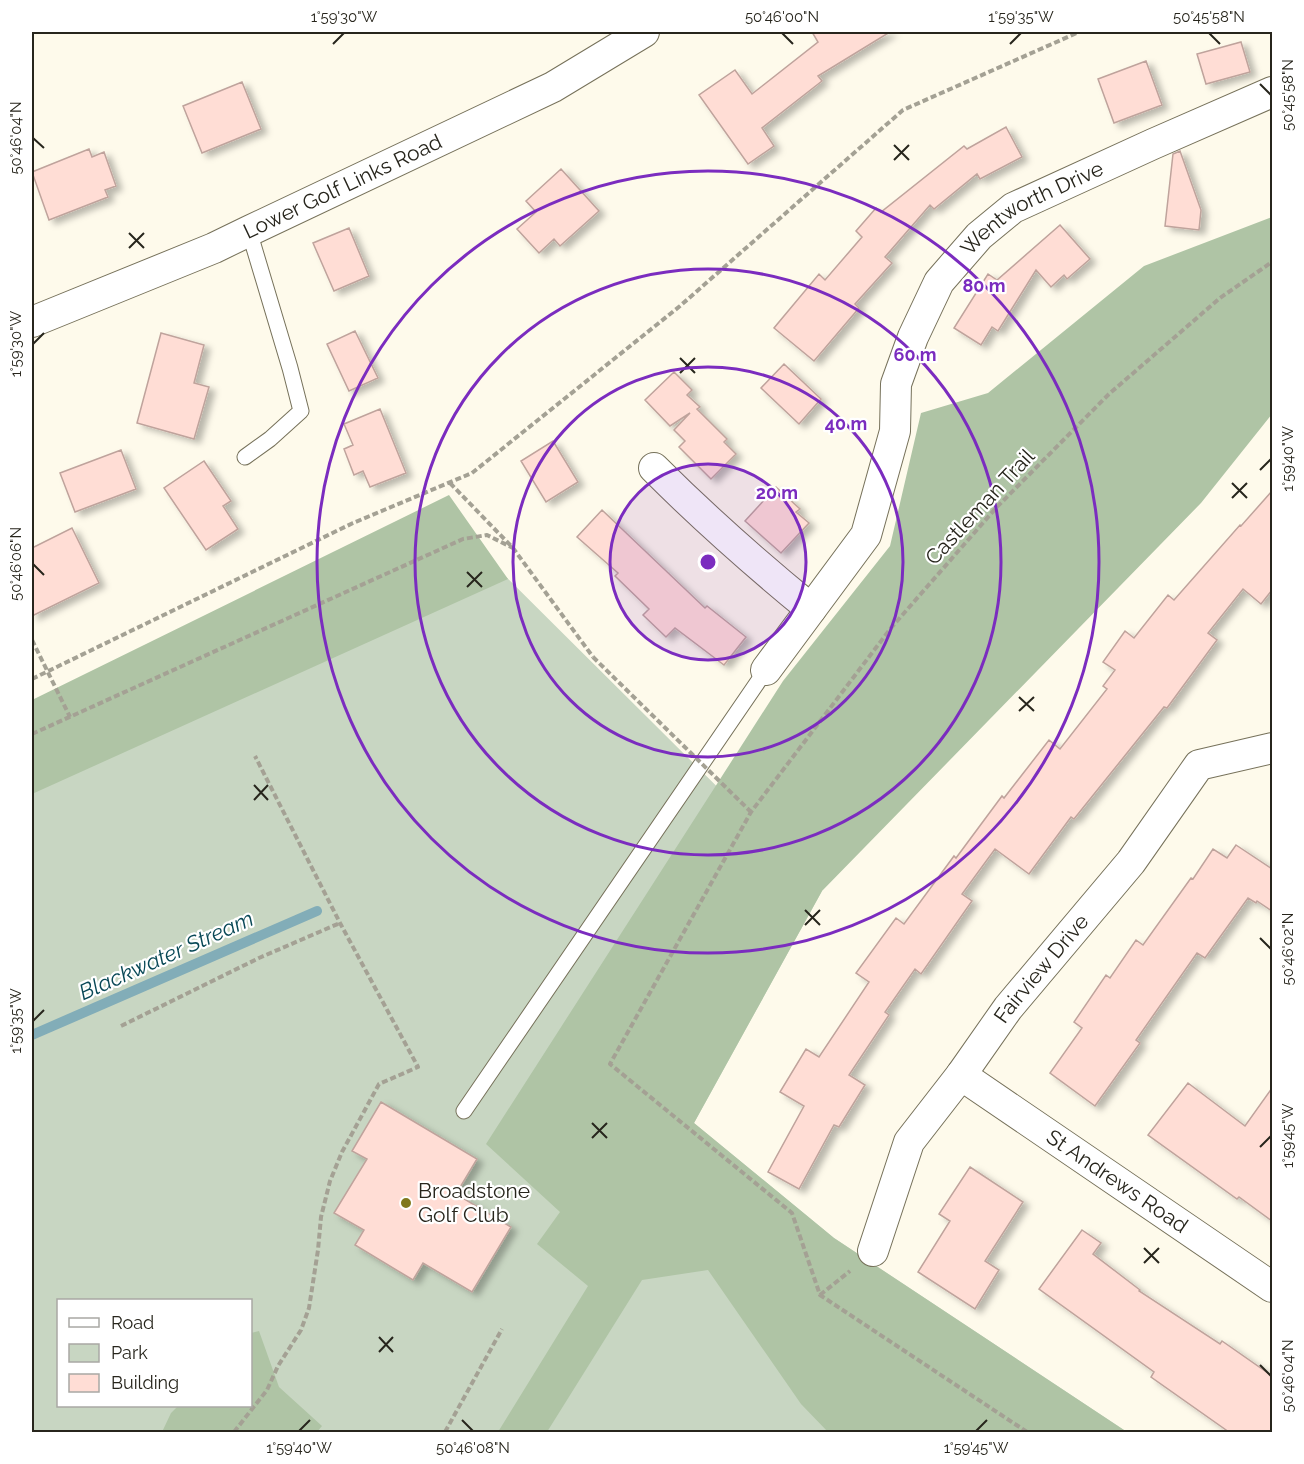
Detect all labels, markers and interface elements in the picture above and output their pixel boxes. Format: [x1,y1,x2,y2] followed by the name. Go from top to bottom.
[311,8,378,26] text: 1°59'30"W
[745,8,819,26] text: 50°46'00"N
[988,8,1054,26] text: 1°59'35"W
[1173,8,1245,26] text: 50°45'58"N
[1279,59,1297,131] text: 50°45'58"N
[7,101,25,175] text: 50°46'04"N
[239,129,446,244] street label: Lower Golf Links Road
[955,155,1107,260] street label: Wentworth Drive
[962,275,1006,296] text: 80 m
[7,310,25,377] text: 1°59'30"W
[893,344,937,365] text: 60 m
[825,413,867,434] text: 40 m
[1279,426,1297,492] text: 1°59'40"W
[920,444,1040,570] street label: Castleman Trail
[756,482,798,503] text: 20 m
[7,527,25,601] text: 50°46'06"N
[698,552,718,572] centre of rings
[75,905,257,1005] water label: Blackwater Stream
[988,909,1094,1028] street label: Fairview Drive
[1279,913,1297,985] text: 50°46'02"N
[7,988,25,1054] text: 1°59'35"W
[1279,1103,1297,1168] text: 1°59'45"W
[1042,1124,1193,1238] street label: St Andrews Road
[418,1178,530,1227] place label: Broadstone Golf Club
[399,1196,413,1210] marker: Broadstone Golf Club
[57,1299,252,1407] legend
[111,1312,154,1333] text: Road
[1279,1339,1297,1413] text: 50°46'04"N
[111,1342,148,1363] text: Park
[111,1372,179,1393] text: Building
[266,1439,332,1457] text: 1°59'40"W
[436,1439,510,1457] text: 50°46'08"N
[944,1439,1009,1457] text: 1°59'45"W

